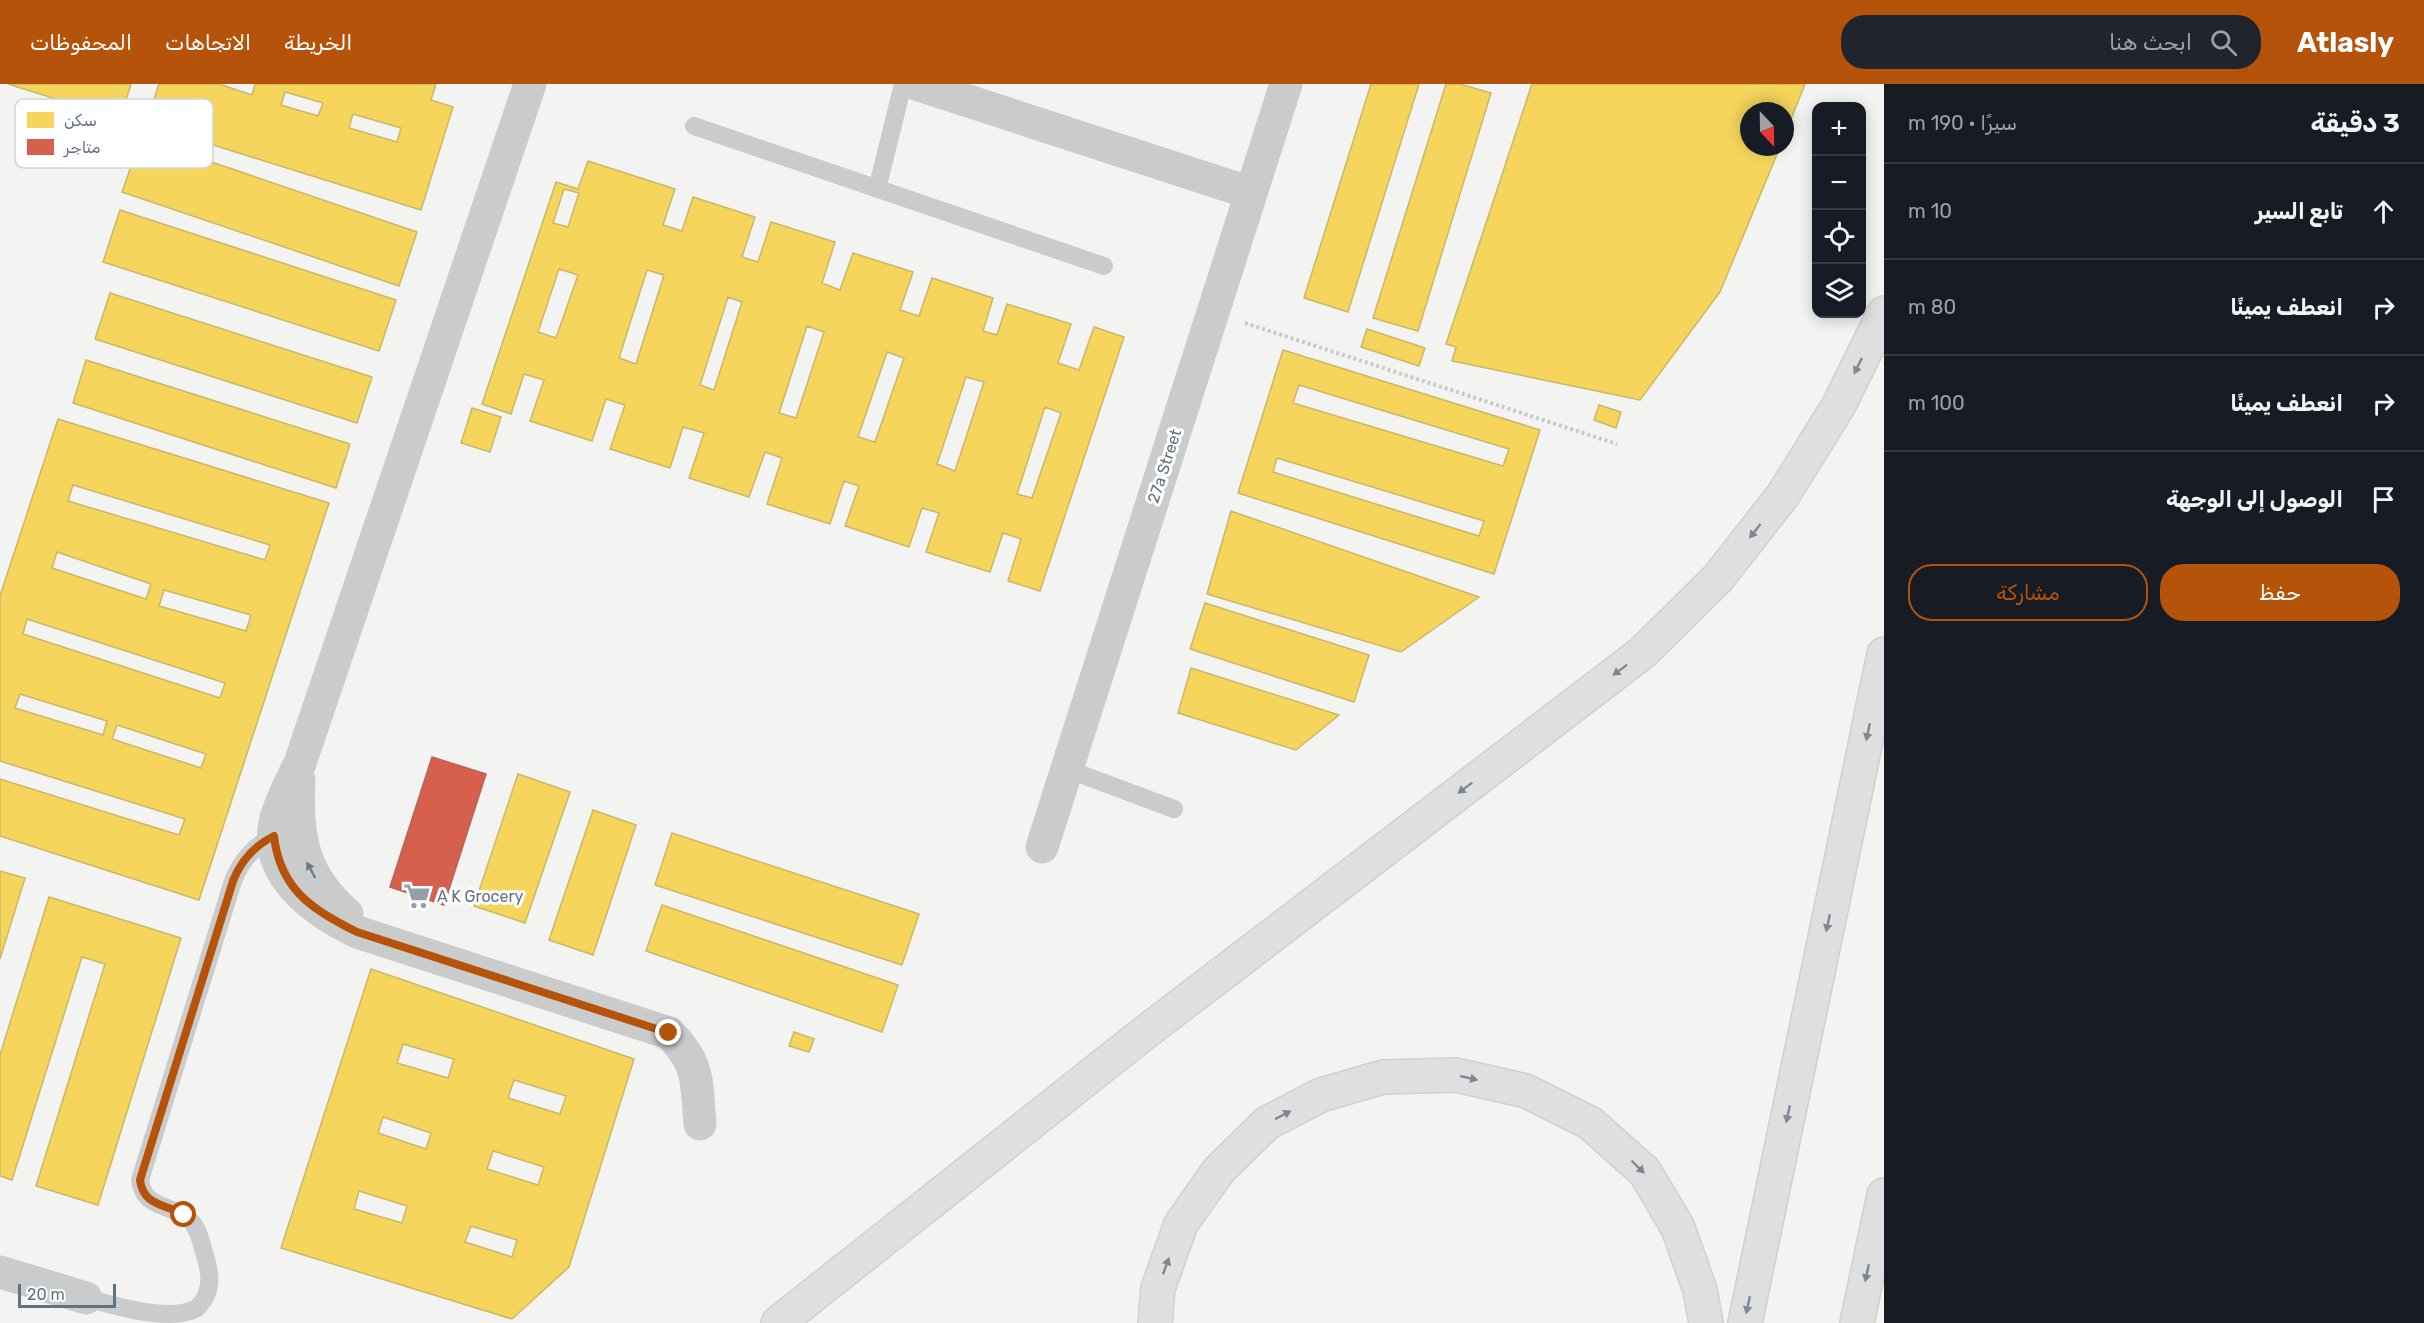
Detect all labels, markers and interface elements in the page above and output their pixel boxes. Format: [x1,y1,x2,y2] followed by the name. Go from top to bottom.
[1841,15,2261,69] search box
[2207,26,2240,59] icon: search
[2297,26,2394,59] text: Atlasly
[2109,29,2192,56] text: ابحث هنا
[30,30,132,55] text: المحفوظات
[165,30,251,55] text: الاتجاهات
[284,30,352,55] text: الخريطة
[15,99,213,168] legend
[1740,102,1794,156] north arrow
[1812,102,1866,318] map controls
[1812,102,1866,156] button: +
[2311,108,2400,139] text: 3 دقيقة
[64,111,97,130] text: سكن
[1908,111,2017,135] text: سيرًا · 190 m
[63,138,100,158] text: متاجر
[1812,156,1866,210] button: −
[2367,195,2400,228] icon: ahead
[2255,198,2343,225] text: تابع السير
[1908,199,1952,223] text: 10 m
[1812,210,1866,264] button: locate
[1812,264,1866,318] button: layers
[2367,291,2400,324] icon: right
[2230,294,2343,321] text: انعطف يمينًا
[1908,295,1956,319] text: 80 m
[1854,357,1863,374] one-way arrow
[2367,387,2400,420] icon: right
[2230,390,2343,417] text: انعطف يمينًا
[1908,391,1965,415] text: 100 m
[1144,427,1185,506] street label: 27a Street
[2367,483,2400,516] icon: arrive
[2166,486,2343,513] text: الوصول إلى الوجهة
[1750,523,1762,538] one-way arrow
[1908,564,2148,621] button: مشاركة
[2160,564,2400,621] button: حفظ
[1612,663,1627,675] one-way arrow
[1863,723,1872,742] one-way arrow
[1457,782,1473,794] one-way arrow
[306,861,316,878] one-way arrow
[402,881,432,911] supermarket icon: A K Grocery
[437,887,523,906] place label: A K Grocery
[1823,914,1832,933] one-way arrow
[655,1019,681,1045] route end
[1460,1073,1479,1083] one-way arrow
[1783,1104,1792,1123] one-way arrow
[1274,1110,1291,1120] one-way arrow
[1631,1159,1645,1173] one-way arrow
[170,1201,196,1227] route start
[1161,1257,1171,1275] one-way arrow
[1862,1264,1871,1283] one-way arrow
[18,1281,116,1308] scale bar
[27,1285,65,1304] text: 20 m
[1743,1295,1753,1314] one-way arrow

